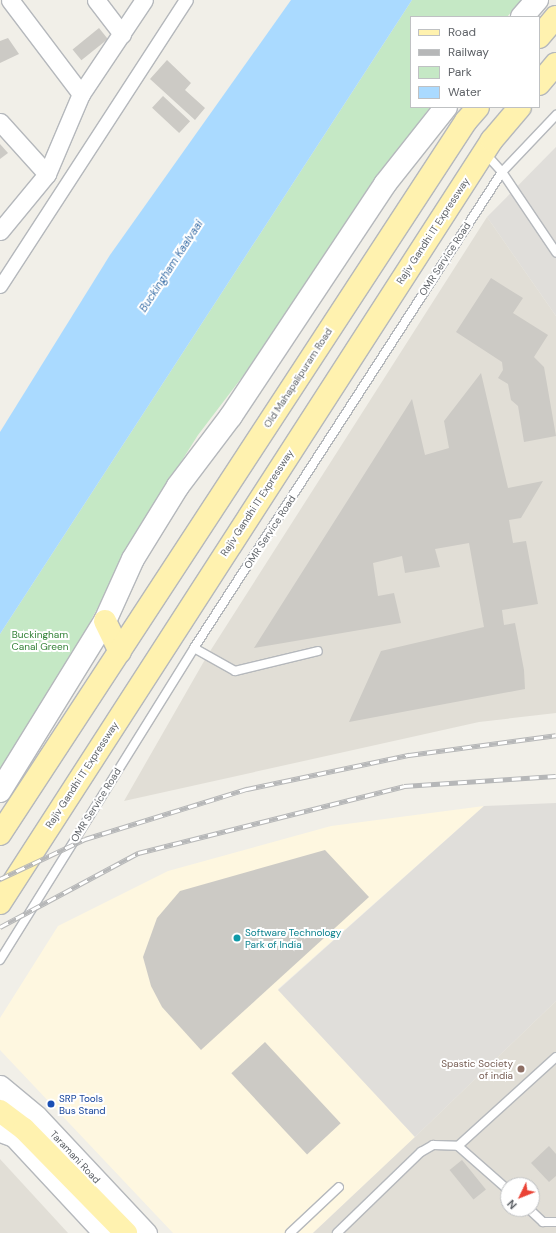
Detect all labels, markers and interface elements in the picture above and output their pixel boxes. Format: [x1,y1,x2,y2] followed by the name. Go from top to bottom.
[410,16,540,108] legend
[448,24,476,40] text: Road
[448,44,489,60] text: Railway
[448,64,472,80] text: Park
[448,84,481,100] text: Water
[394,175,472,287] street label: Rajiv Gandhi IT Expressway
[136,218,206,314] water label: Buckingham Kaalvaai
[417,220,473,298] street label: OMR Service Road
[261,326,335,430] street label: Old Mahapalipuram Road
[218,447,296,559] street label: Rajiv Gandhi IT Expressway
[242,493,298,571] street label: OMR Service Road
[12,628,68,652] park label: Buckingham Canal Green
[43,719,121,831] street label: Rajiv Gandhi IT Expressway
[68,766,124,844] street label: OMR Service Road
[245,926,341,950] place label: Software Technology Park of India
[232,933,242,943] marker: Software Technology Park of India
[441,1057,513,1080] place label: Spastic Society of india
[516,1064,526,1074] marker: Spastic Society of india
[59,1092,106,1116] place label: SRP Tools Bus Stand
[46,1099,56,1109] marker: SRP Tools Bus Stand
[47,1128,103,1186] street label: Taramani Road
[500,1177,540,1217] north arrow
[504,1197,520,1212] text: N

